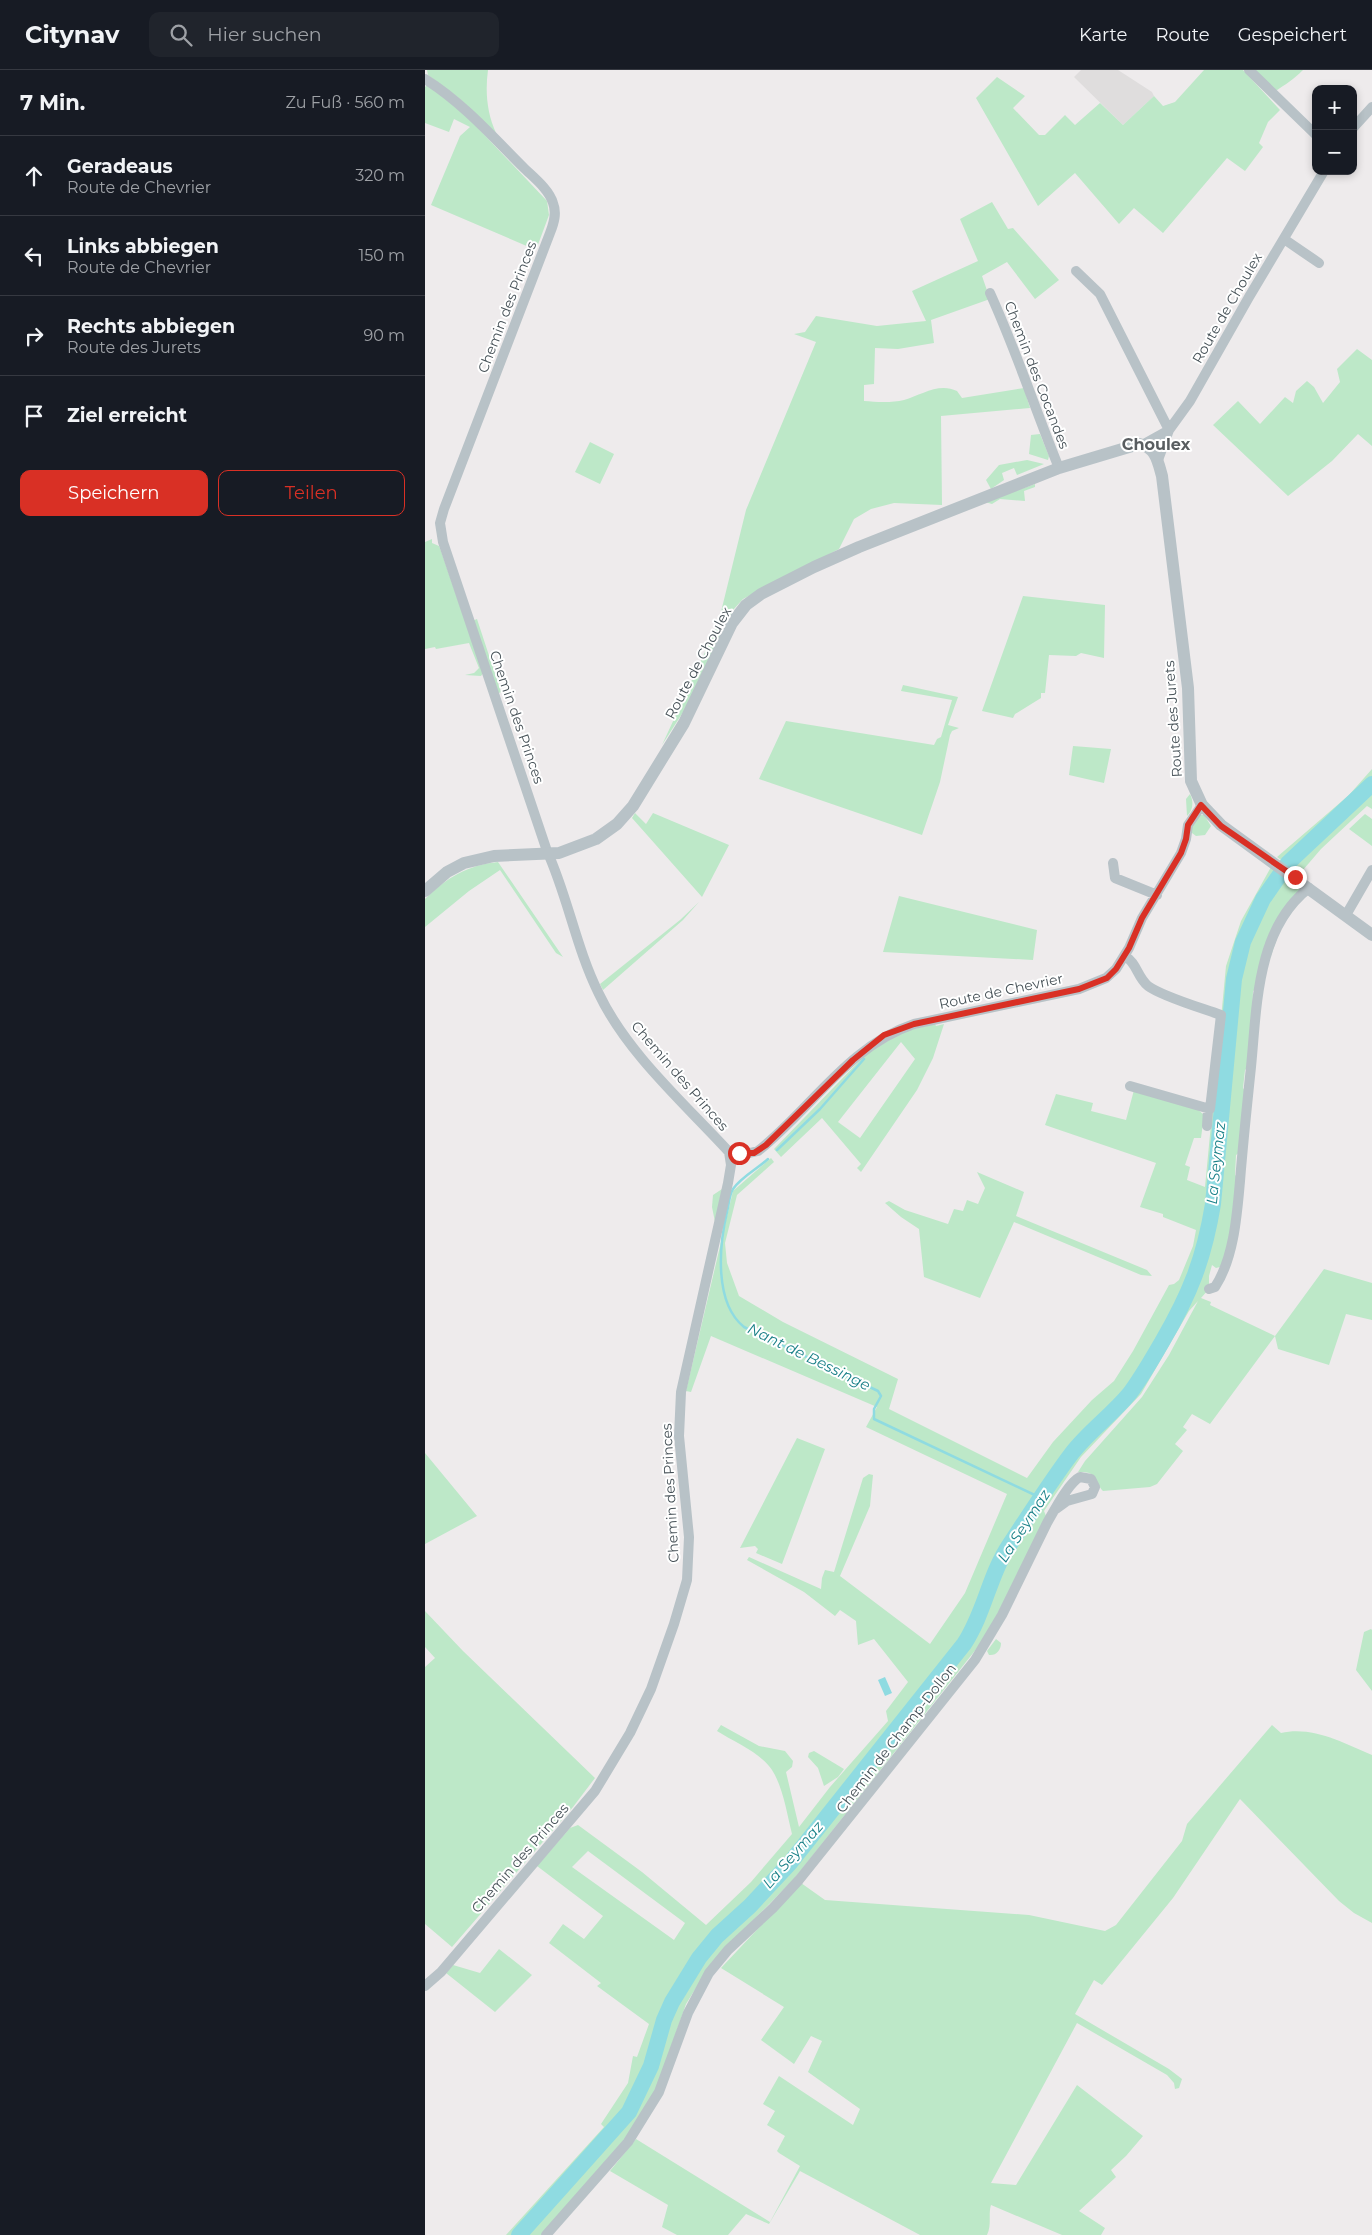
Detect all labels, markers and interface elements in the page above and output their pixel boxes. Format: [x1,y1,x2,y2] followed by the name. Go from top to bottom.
[149,12,499,57] search box
[25,20,119,49] text: Citynav
[167,21,195,49] icon: search
[207,23,322,46] text: Hier suchen
[1079,24,1127,46] text: Karte
[1155,24,1210,46] text: Route
[1238,24,1347,46] text: Gespeichert
[1312,85,1357,175] map controls
[1312,85,1357,130] button: +
[20,90,85,115] text: 7 Min.
[286,93,405,112] text: Zu Fuß · 560 m
[1312,130,1357,175] button: −
[67,155,173,178] text: Geradeaus
[20,162,48,190] icon: ahead
[355,166,405,185] text: 320 m
[67,178,211,197] text: Route de Chevrier
[67,235,219,258] text: Links abbiegen
[474,238,540,375] street label: Chemin des Princes
[20,242,48,270] icon: left
[358,246,405,265] text: 150 m
[1188,249,1266,366] street label: Route de Choulex
[67,258,211,277] text: Route de Chevrier
[1000,299,1074,452] street label: Chemin des Cocandes
[67,315,235,338] text: Rechts abbiegen
[20,322,48,350] icon: right
[363,326,405,345] text: 90 m
[67,338,201,357] text: Route des Jurets
[20,402,48,430] icon: arrive
[67,404,187,427] text: Ziel erreicht
[1122,435,1191,454] district label: Choulex
[20,470,208,516] button: Speichern
[218,470,405,516] button: Teilen
[661,603,735,722] street label: Route de Choulex
[486,648,548,786] street label: Chemin des Princes
[1160,660,1186,778] street label: Route des Jurets
[1284,866,1307,889] route end
[937,969,1065,1013] street label: Route de Chevrier
[627,1017,733,1135] street label: Chemin des Princes
[1202,1120,1229,1205] water label: La Seymaz
[728,1142,751,1165] route start
[745,1319,874,1395] water label: Nant de Bessinge
[657,1423,683,1563] street label: Chemin des Princes
[993,1486,1054,1566] water label: La Seymaz
[832,1660,960,1816] street label: Chemin de Champ-Dollon
[467,1799,573,1917] street label: Chemin des Princes
[758,1817,827,1892] water label: La Seymaz

